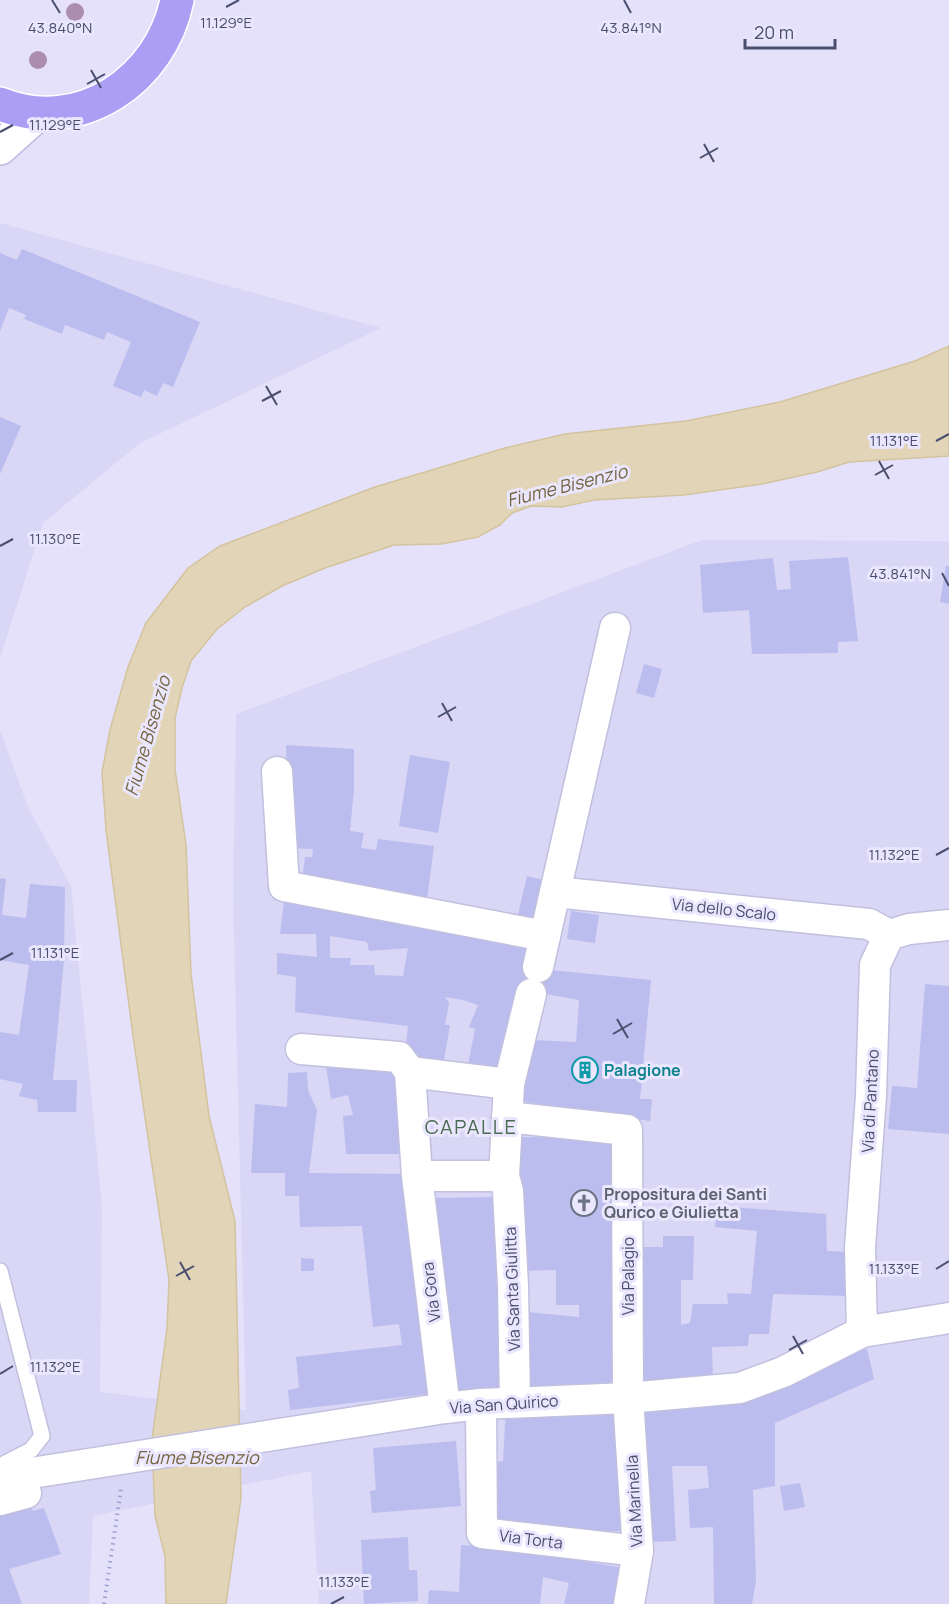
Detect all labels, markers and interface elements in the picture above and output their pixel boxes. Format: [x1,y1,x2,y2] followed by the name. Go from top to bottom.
[200,12,252,33] text: 11.129°E
[745,12,835,50] scale bar
[28,17,92,38] text: 43.840°N
[600,17,662,38] text: 43.841°N
[754,20,794,44] text: 20 m
[29,114,81,135] text: 11.129°E
[870,430,918,451] text: 11.131°E
[504,458,631,512] water label: Fiume Bisenzio
[29,528,81,549] text: 11.130°E
[869,563,931,584] text: 43.841°N
[119,672,176,798] water label: Fiume Bisenzio
[868,844,920,865] text: 11.132°E
[671,893,777,925] street label: Via dello Scalo
[31,942,79,963] text: 11.131°E
[856,1049,884,1153] street label: Via di Pantano
[570,1055,600,1085] building icon: Palagione
[604,1059,681,1081] place label: Palagione
[425,1113,517,1140] district label: CAPALLE
[604,1183,767,1223] place label: Propositura dei Santi Qurico e Giulietta
[569,1188,599,1218] church icon: Propositura dei Santi Qurico e Giulietta
[499,1226,525,1352] street label: Via Santa Giulitta
[617,1237,639,1315] street label: Via Palagio
[869,1258,919,1279] text: 11.133°E
[416,1261,446,1323] street label: Via Gora
[29,1356,81,1377] text: 11.132°E
[449,1389,559,1419] street label: Via San Quirico
[135,1445,260,1469] water label: Fiume Bisenzio
[621,1454,647,1548] street label: Via Marinella
[498,1524,564,1554] street label: Via Torta
[319,1571,369,1592] text: 11.133°E

